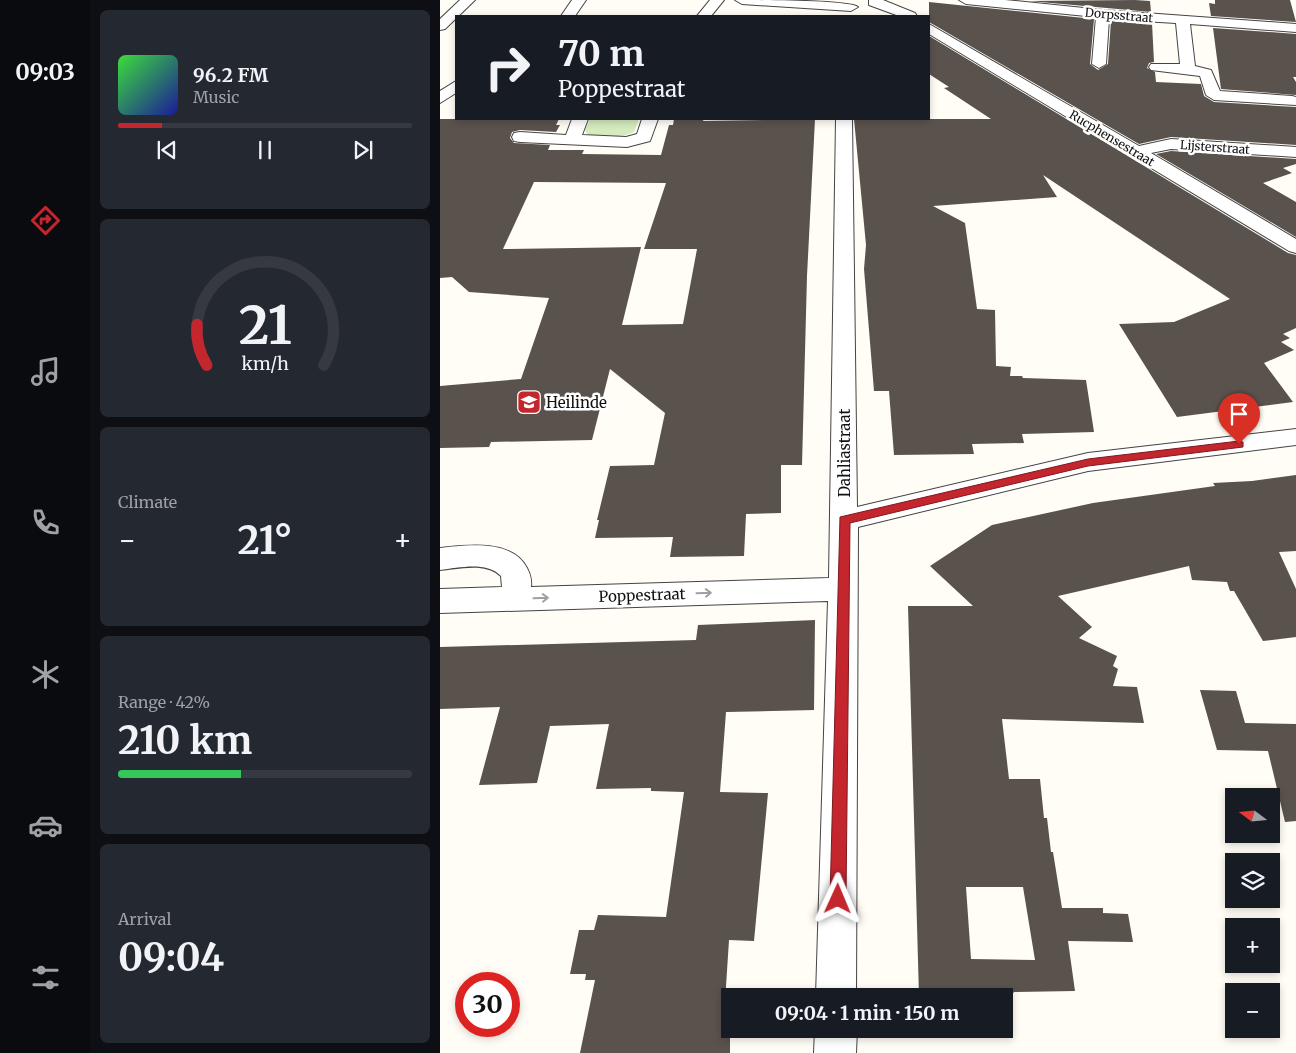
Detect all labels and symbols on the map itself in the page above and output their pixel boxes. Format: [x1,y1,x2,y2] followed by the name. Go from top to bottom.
[1084,5,1154,25] street label: Dorpsstraat
[1067,107,1158,170] street label: Rucphensestraat
[1180,137,1251,157] street label: Lijsterstraat
[516,389,542,415] school or university icon: Heilinde
[546,393,607,412] place label: Heilinde
[1218,393,1260,444] pin
[835,409,854,497] street label: Dahliastraat
[598,584,686,606] street label: Poppestraat
[695,588,711,598] one-way arrow
[532,593,549,603] one-way arrow
[1225,788,1280,842] north arrow
[811,872,863,924] position arrow
[455,972,520,1037] speed limit sign: 30

